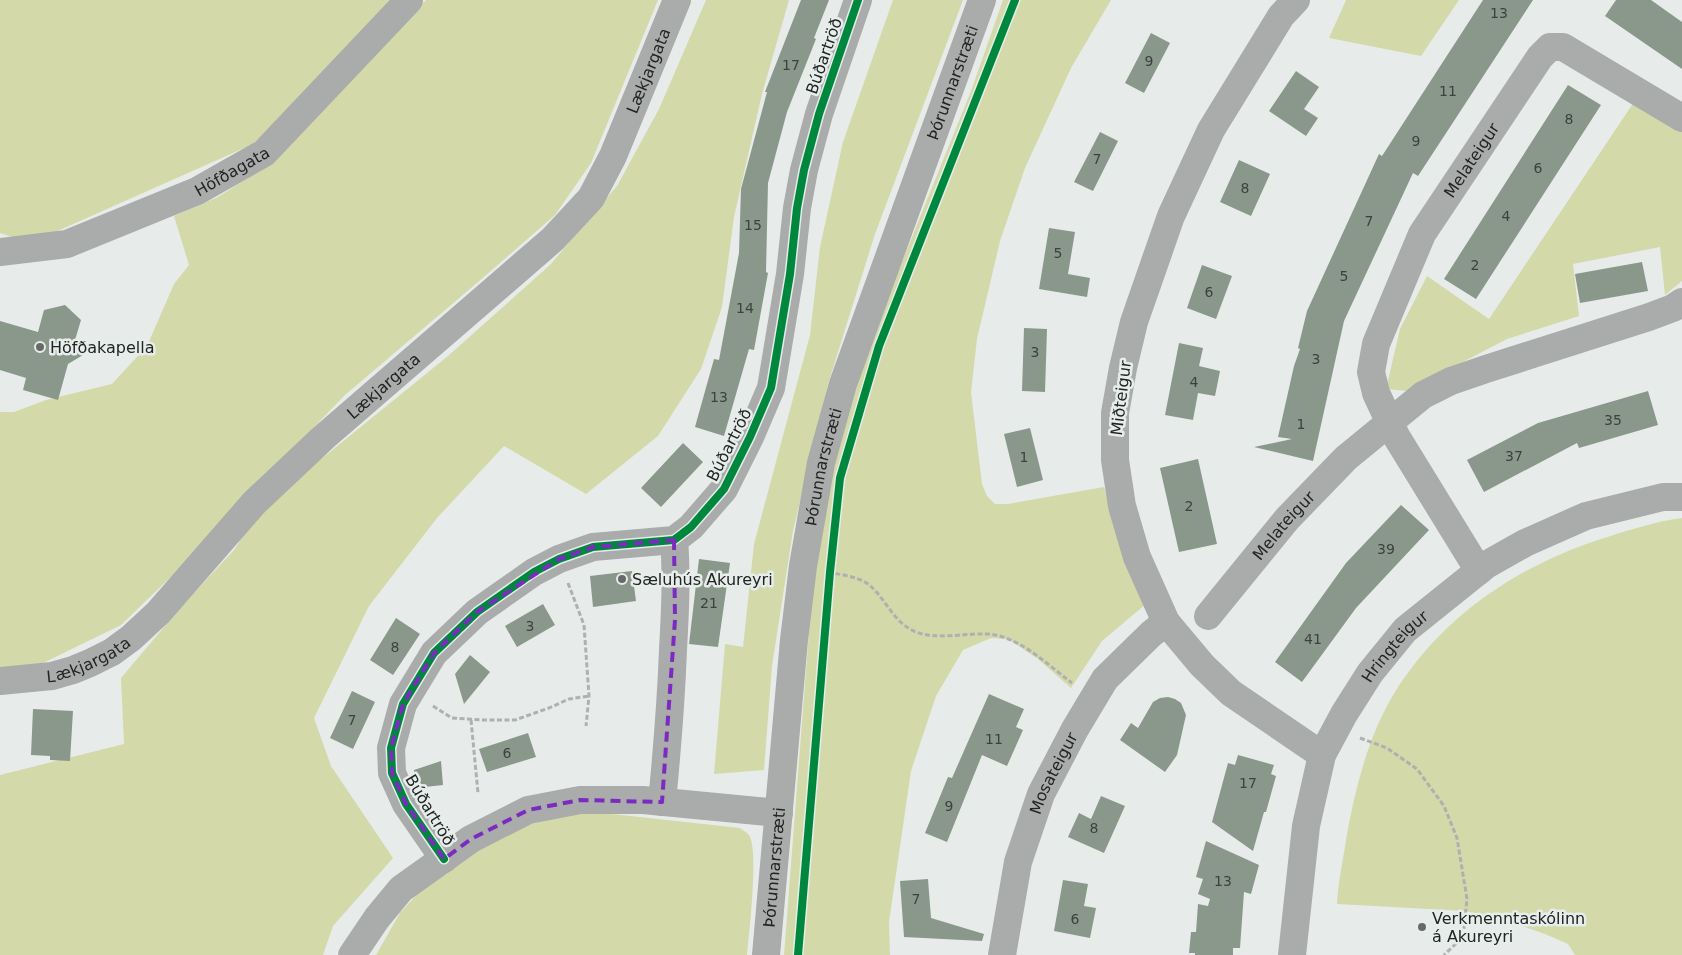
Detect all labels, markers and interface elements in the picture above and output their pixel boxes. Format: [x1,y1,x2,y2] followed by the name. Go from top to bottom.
[1490,5,1508,21] house number: 13
[802,15,846,97] street label: Búðartröð
[923,23,982,142] street label: Þórunnarstræti
[622,25,674,116] street label: Lækjargata
[1145,53,1153,69] house number: 9
[782,57,800,73] house number: 17
[1439,83,1457,99] house number: 11
[1565,111,1573,127] house number: 8
[1440,119,1503,201] street label: Melateigur
[1412,133,1420,149] house number: 9
[191,142,273,200] street label: Höfðagata
[1093,151,1101,167] house number: 7
[1534,160,1543,176] house number: 6
[1241,180,1249,196] house number: 8
[1502,208,1511,224] house number: 4
[1365,213,1373,229] house number: 7
[744,217,762,233] house number: 15
[1054,245,1062,261] house number: 5
[1471,257,1479,273] house number: 2
[1340,268,1348,284] house number: 5
[1205,284,1214,300] house number: 6
[736,300,754,316] house number: 14
[50,338,155,357] place label: Höfðakapella
[34,341,46,353] marker: Höfðakapella
[1031,344,1039,360] house number: 3
[343,349,424,423] street label: Lækjargata
[1312,351,1320,367] house number: 3
[1107,359,1135,437] street label: Miðteigur
[1190,374,1199,390] house number: 4
[710,389,728,405] house number: 13
[703,405,755,485] street label: Búðartröð
[801,406,845,527] street label: Þórunnarstræti
[1604,412,1622,428] house number: 35
[1297,416,1305,432] house number: 1
[1505,448,1523,464] house number: 37
[1020,449,1028,465] house number: 1
[1248,487,1319,564] street label: Melateigur
[1185,498,1193,514] house number: 2
[1377,541,1395,557] house number: 39
[632,570,773,589] place label: Sæluhús Akureyri
[616,573,628,585] marker: Sæluhús Akureyri
[700,595,718,611] house number: 21
[1357,606,1432,686] street label: Hringteigur
[526,618,534,634] house number: 3
[1304,631,1322,647] house number: 41
[46,632,134,686] street label: Lækjargata
[391,639,399,655] house number: 8
[348,712,356,728] house number: 7
[1025,729,1081,817] street label: Mosateigur
[985,731,1003,747] house number: 11
[503,745,512,761] house number: 6
[401,771,459,849] street label: Búðartröð
[1239,775,1257,791] house number: 17
[945,798,953,814] house number: 9
[759,806,789,928] street label: Þórunnarstræti
[1090,820,1098,836] house number: 8
[1214,873,1232,889] house number: 13
[912,891,920,907] house number: 7
[1432,909,1585,946] place label: Verkmenntaskólinn á Akureyri
[1071,911,1080,927] house number: 6
[1416,921,1428,933] marker: Verkmenntaskólinn á Akureyri

